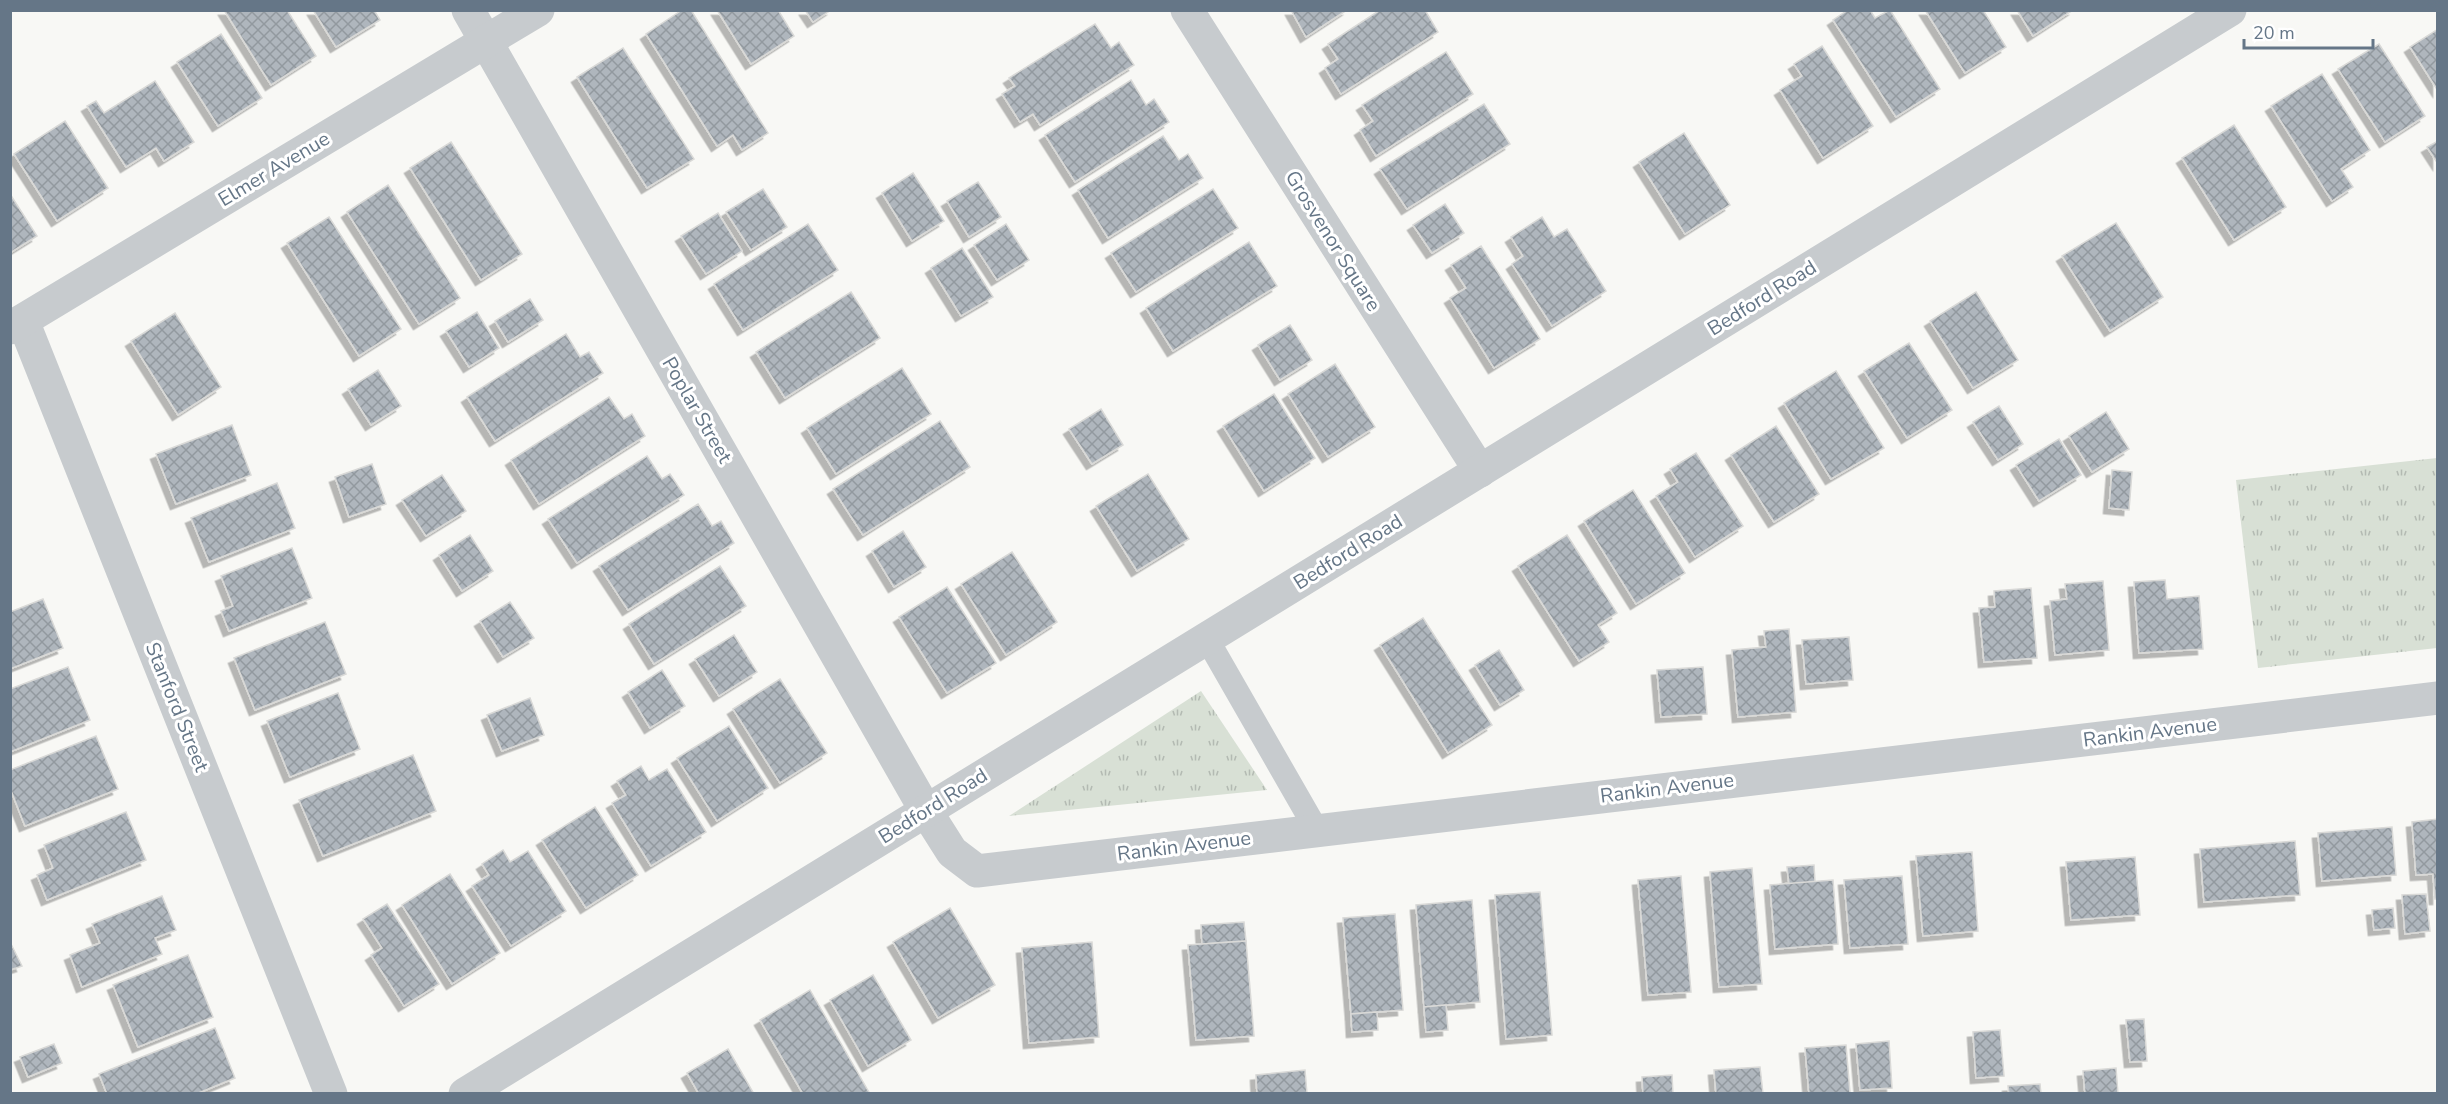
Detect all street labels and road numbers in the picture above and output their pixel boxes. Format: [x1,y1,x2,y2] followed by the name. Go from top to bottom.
[213,125,335,213] street label: Elmer Avenue
[1279,166,1387,316] street label: Grosvenor Square
[1702,254,1822,342] street label: Bedford Road
[656,352,739,469] street label: Poplar Street
[1288,508,1408,596] street label: Bedford Road
[139,638,216,777] street label: Stanford Street
[2082,710,2218,754] street label: Rankin Avenue
[873,762,993,850] street label: Bedford Road
[1599,766,1735,810] street label: Rankin Avenue
[1116,824,1252,868] street label: Rankin Avenue

